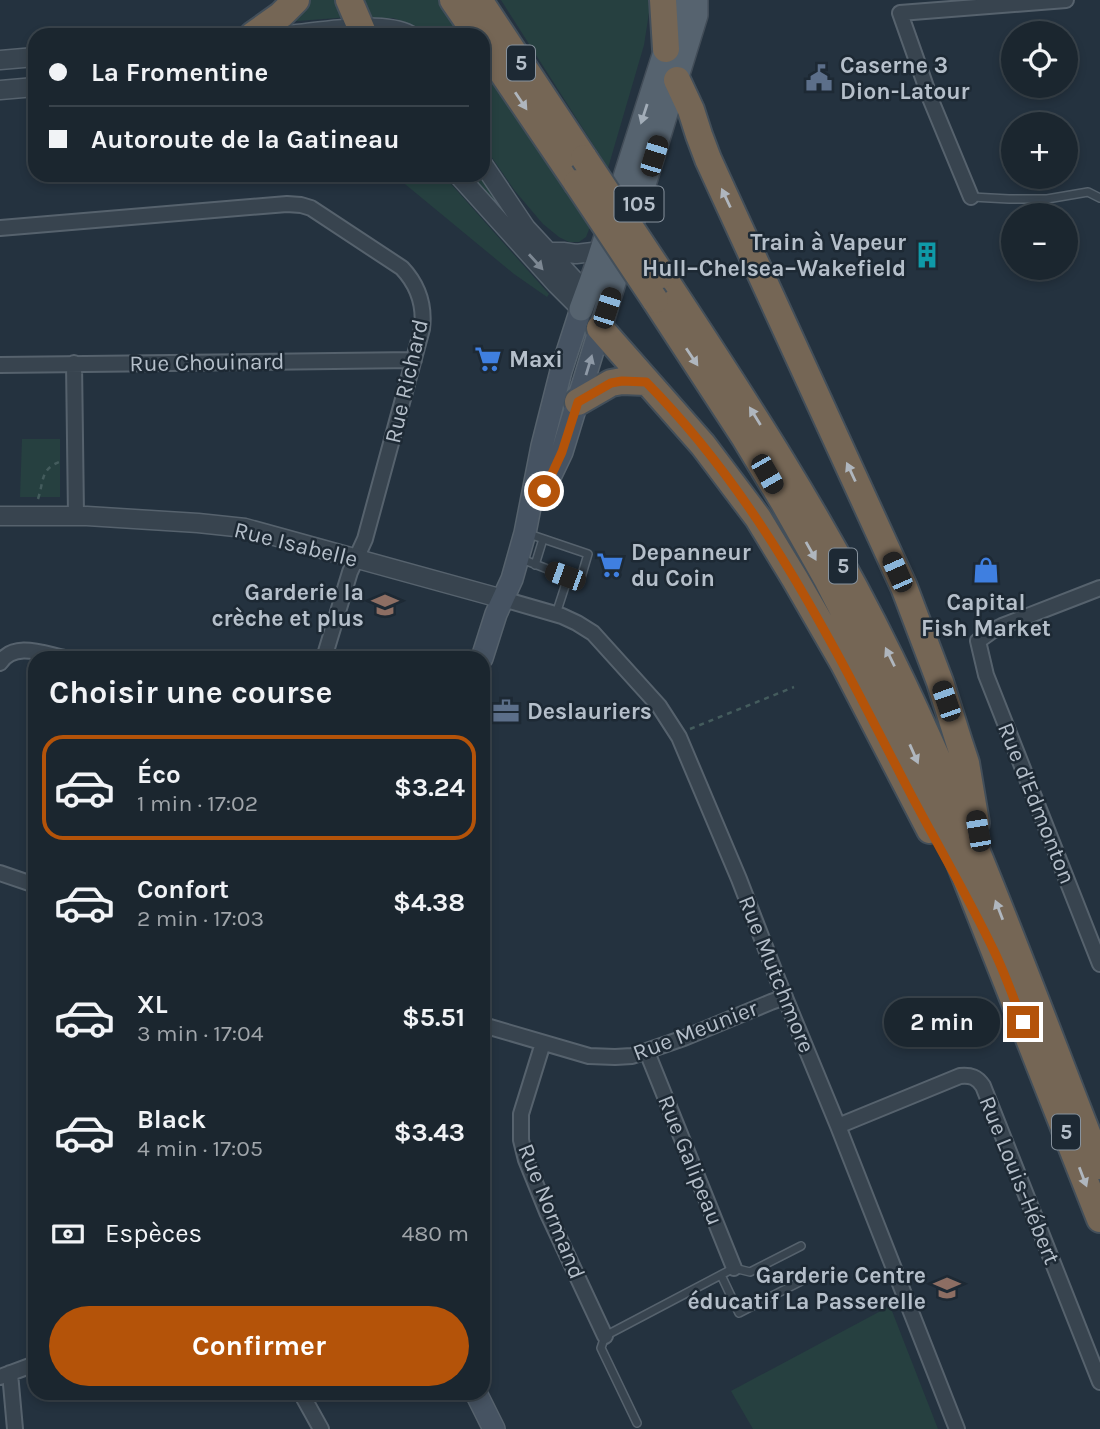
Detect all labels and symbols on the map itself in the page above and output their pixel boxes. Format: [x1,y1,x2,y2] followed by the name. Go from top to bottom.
[507,46,535,80] road number: 5
[840,52,970,105] place label: Caserne 3 Dion-Latour
[804,63,834,93] public building icon: Caserne 3 Dion-Latour
[514,92,528,110] one-way arrow
[639,103,649,124] one-way arrow
[638,133,671,179] car
[614,186,664,222] road number: 105
[720,188,732,208] one-way arrow
[642,229,906,282] place label: Train à Vapeur Hull–Chelsea–Wakefield
[912,240,942,270] building icon: Train à Vapeur Hull–Chelsea–Wakefield
[528,253,544,270] one-way arrow
[591,285,624,331] car
[379,316,434,446] street label: Rue Richard
[473,344,503,374] supermarket icon: Maxi
[509,346,563,373] place label: Maxi
[686,347,699,367] one-way arrow
[129,348,285,377] street label: Rue Chouinard
[584,354,595,375] one-way arrow
[748,406,761,425] one-way arrow
[748,451,787,497] car
[845,461,856,482] one-way arrow
[528,475,560,507] route start
[231,516,361,573] street label: Rue Isabelle
[631,539,751,592] place label: Depanneur du Coin
[805,541,817,561] one-way arrow
[829,548,857,584] road number: 5
[879,549,916,595] car
[595,550,625,580] supermarket icon: Depanneur du Coin
[971,555,1001,585] shop icon: Capital Fish Market
[542,559,589,593] car
[211,579,364,632] place label: Garderie la crèche et plus
[921,589,1051,642] place label: Capital Fish Market
[370,590,400,620] school or university icon: Garderie la crèche et plus
[885,647,896,667] one-way arrow
[930,678,963,724] car
[491,696,521,726] office icon: Deslauriers
[527,698,652,725] place label: Deslauriers
[992,719,1081,888] street label: Rue d'Edmonton
[908,744,920,764] one-way arrow
[965,808,992,854] car
[733,892,820,1057] street label: Rue Mutchmore
[994,899,1005,920] one-way arrow
[629,994,762,1067] street label: Rue Meunier
[883,998,998,1046] callout: 2 min
[1007,1006,1039,1038] route end
[652,1091,729,1229] street label: Rue Galipeau
[973,1092,1066,1269] street label: Rue Louis-Hébert
[1052,1114,1080,1150] road number: 5
[512,1140,591,1283] street label: Rue Normand
[1078,1166,1089,1187] one-way arrow
[687,1262,926,1315] place label: Garderie Centre éducatif La Passerelle
[932,1273,962,1303] school or university icon: Garderie Centre éducatif La Passerelle

